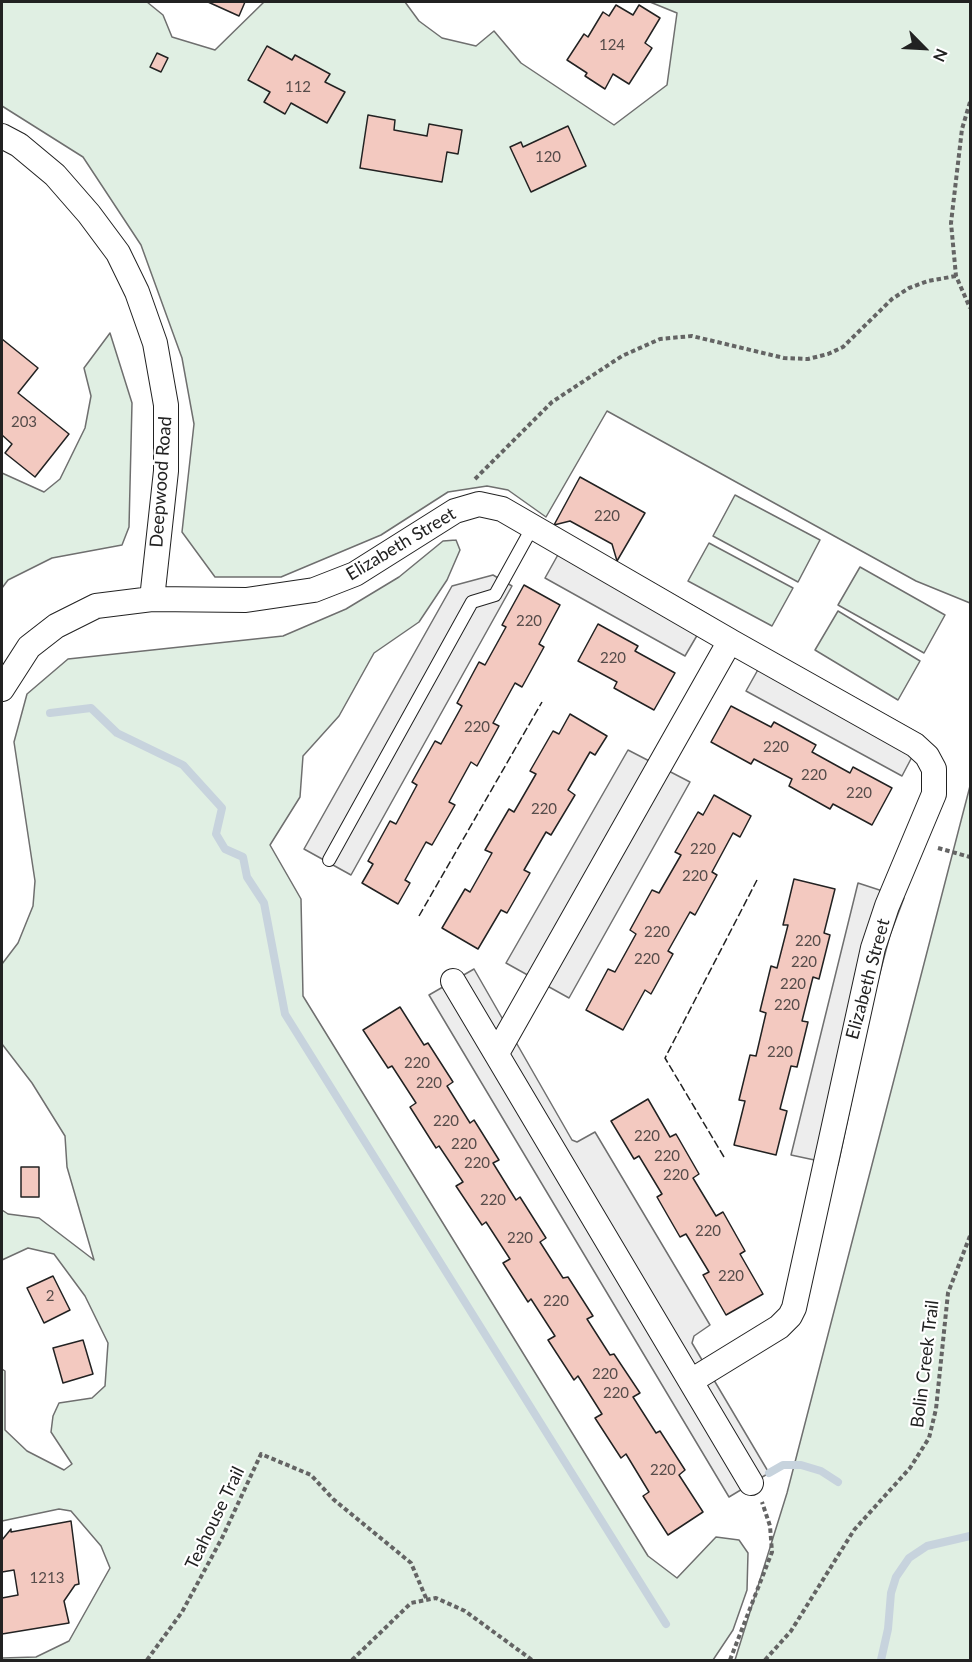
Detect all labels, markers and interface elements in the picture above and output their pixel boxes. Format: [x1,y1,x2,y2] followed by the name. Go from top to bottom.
[894,18,954,78] north arrow
[599,36,625,54] house number: 124
[930,46,952,65] text: N
[285,78,311,96] house number: 112
[535,148,561,166] house number: 120
[11,413,37,431] house number: 203
[146,416,176,548] street label: Deepwood Road
[342,503,460,585] street label: Elizabeth Street
[594,507,620,525] house number: 220
[516,612,542,630] house number: 220
[600,649,626,667] house number: 220
[464,718,490,736] house number: 220
[763,738,789,756] house number: 220
[801,766,827,784] house number: 220
[846,784,872,802] house number: 220
[531,800,557,818] house number: 220
[690,840,716,858] house number: 220
[682,867,708,885] house number: 220
[842,916,894,1042] street label: Elizabeth Street
[644,923,670,941] house number: 220
[795,932,821,950] house number: 220
[634,950,660,968] house number: 220
[791,953,817,971] house number: 220
[780,975,806,993] house number: 220
[774,996,800,1014] house number: 220
[767,1043,793,1061] house number: 220
[404,1054,430,1072] house number: 220
[416,1074,442,1092] house number: 220
[433,1112,459,1130] house number: 220
[634,1127,660,1145] house number: 220
[451,1135,477,1153] house number: 220
[654,1147,680,1165] house number: 220
[464,1154,490,1172] house number: 220
[663,1166,689,1184] house number: 220
[480,1191,506,1209] house number: 220
[695,1222,721,1240] house number: 220
[507,1229,533,1247] house number: 220
[718,1267,744,1285] house number: 220
[46,1287,54,1305] house number: 2
[543,1292,569,1310] house number: 220
[906,1299,944,1429] street label: Bolin Creek Trail
[592,1365,618,1383] house number: 220
[603,1384,629,1402] house number: 220
[650,1461,676,1479] house number: 220
[181,1463,249,1573] street label: Teahouse Trail
[30,1569,64,1587] house number: 1213

